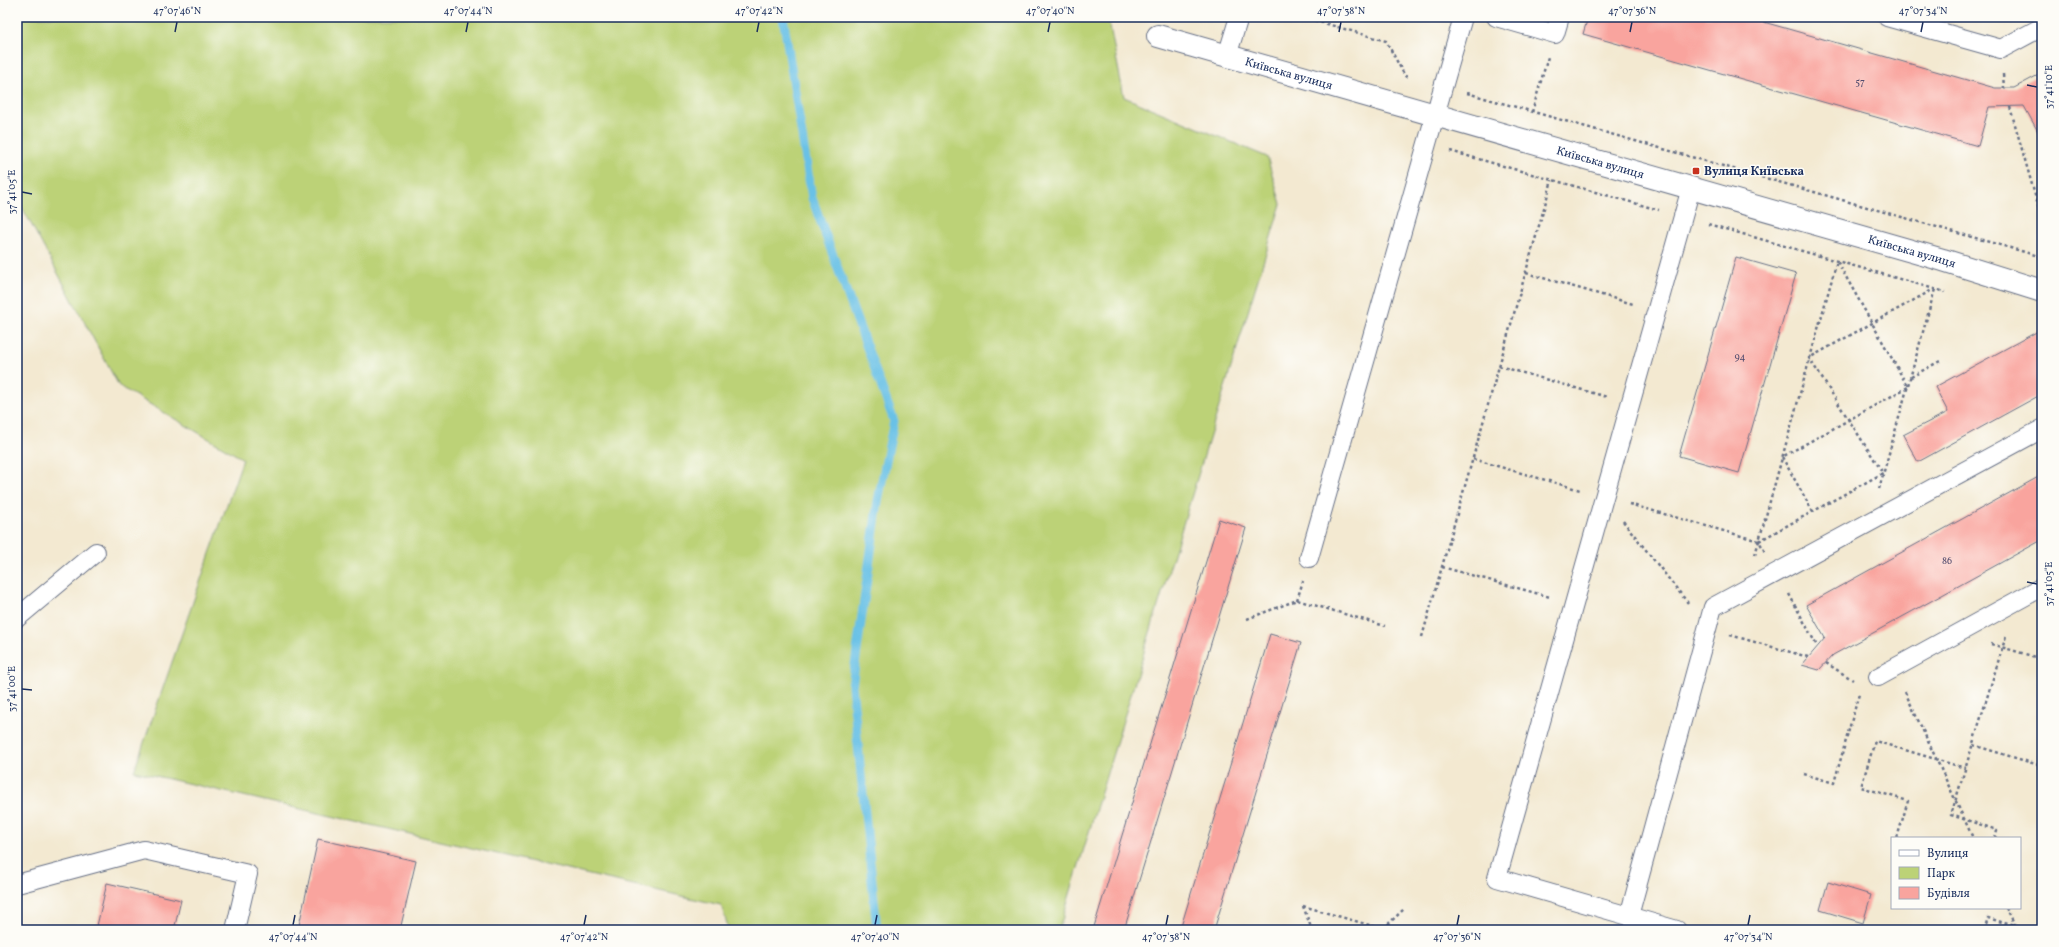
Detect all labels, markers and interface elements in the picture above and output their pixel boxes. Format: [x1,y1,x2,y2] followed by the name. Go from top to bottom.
[153,4,202,18] text: 47°07'46"N
[444,4,493,18] text: 47°07'44"N
[735,4,784,18] text: 47°07'42"N
[1026,4,1075,18] text: 47°07'40"N
[1317,4,1366,18] text: 47°07'38"N
[1608,4,1657,18] text: 47°07'36"N
[1899,4,1948,18] text: 47°07'34"N
[1243,54,1334,94] street label: Київська вулиця
[2042,65,2056,109] text: 37°41'10"E
[1855,75,1865,89] house number: 57
[1554,143,1646,183] street label: Київська вулиця
[1704,164,1805,180] place label: Вулиця Київська
[1691,166,1701,176] marker: Вулиця Київська
[5,170,19,214] text: 37°41'05"E
[1866,232,1957,272] street label: Київська вулиця
[1735,350,1745,364] house number: 94
[1942,554,1952,568] house number: 86
[2042,562,2056,606] text: 37°41'05"E
[5,666,19,712] text: 37°41'00"E
[1891,837,2021,909] legend
[1927,846,1968,862] text: Вулиця
[1927,866,1955,882] text: Парк
[1927,886,1970,902] text: Будівля
[269,930,318,944] text: 47°07'44"N
[560,930,609,944] text: 47°07'42"N
[851,930,900,944] text: 47°07'40"N
[1142,930,1191,944] text: 47°07'38"N
[1433,930,1482,944] text: 47°07'36"N
[1724,930,1773,944] text: 47°07'34"N

